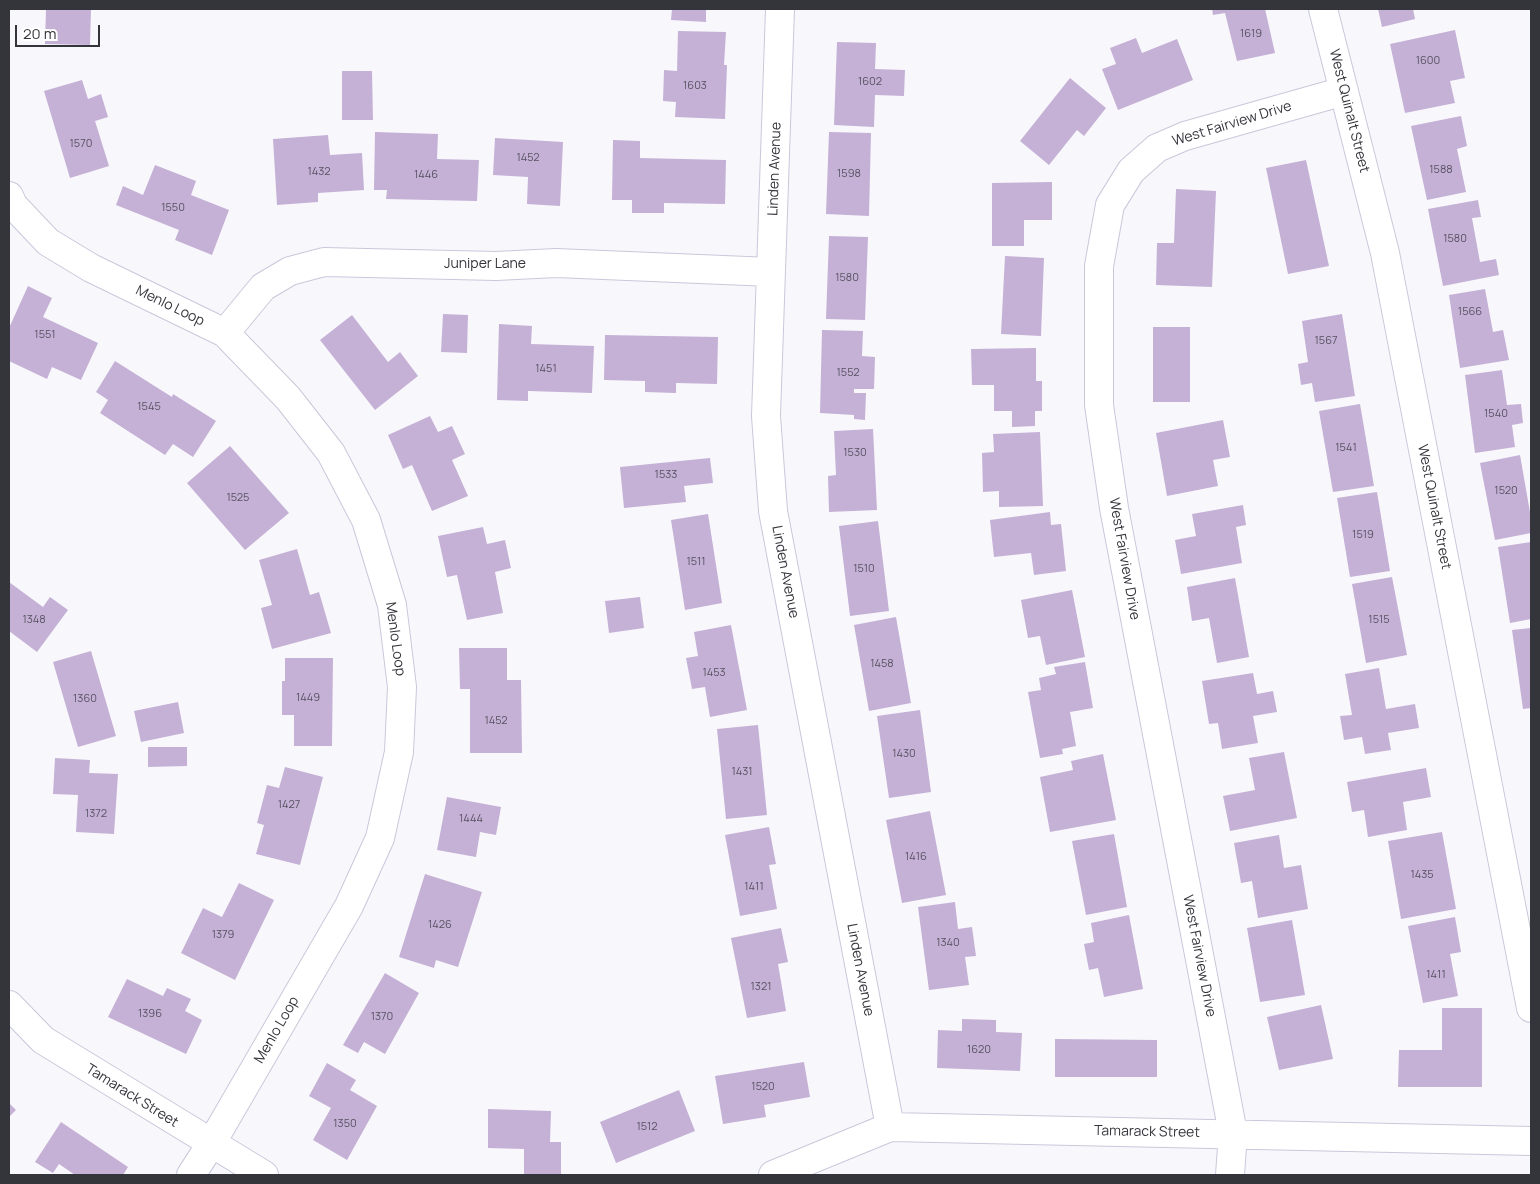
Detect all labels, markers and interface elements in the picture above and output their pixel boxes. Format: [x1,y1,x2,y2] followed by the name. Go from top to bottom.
[18,15,102,47] scale bar
[23,23,56,44] text: 20 m
[1240,27,1262,41] house number: 1619
[1326,47,1372,175] street label: West Quinalt Street
[1416,54,1440,68] house number: 1600
[858,75,882,89] house number: 1602
[683,79,707,93] house number: 1603
[1170,98,1294,150] street label: West Fairview Drive
[765,122,785,216] street label: Linden Avenue
[70,137,92,151] house number: 1570
[516,151,540,165] house number: 1452
[1429,163,1453,177] house number: 1588
[307,165,331,179] house number: 1432
[837,167,861,181] house number: 1598
[414,168,438,182] house number: 1446
[161,201,185,215] house number: 1550
[1443,232,1467,246] house number: 1580
[444,256,526,272] street label: Juniper Lane
[835,271,859,285] house number: 1580
[133,282,207,330] street label: Menlo Loop
[1458,305,1482,319] house number: 1566
[34,328,56,342] house number: 1551
[1315,334,1337,348] house number: 1567
[535,362,557,376] house number: 1451
[837,366,859,380] house number: 1552
[137,400,161,414] house number: 1545
[1484,407,1508,421] house number: 1540
[1335,441,1357,455] house number: 1541
[1414,443,1454,571] street label: West Quinalt Street
[843,446,867,460] house number: 1530
[655,468,677,482] house number: 1533
[1494,484,1518,498] house number: 1520
[227,491,249,505] house number: 1525
[1105,497,1143,621] street label: West Fairview Drive
[768,524,802,620] street label: Linden Avenue
[1352,528,1374,542] house number: 1519
[686,555,706,569] house number: 1511
[853,562,875,576] house number: 1510
[382,601,408,677] street label: Menlo Loop
[22,613,46,627] house number: 1348
[1368,613,1390,627] house number: 1515
[870,657,894,671] house number: 1458
[702,666,726,680] house number: 1453
[296,691,320,705] house number: 1449
[73,692,97,706] house number: 1360
[484,714,508,728] house number: 1452
[892,747,916,761] house number: 1430
[731,765,753,779] house number: 1431
[278,798,300,812] house number: 1427
[85,807,107,821] house number: 1372
[459,812,483,826] house number: 1444
[905,850,927,864] house number: 1416
[1410,868,1434,882] house number: 1435
[744,880,764,894] house number: 1411
[1179,894,1219,1018] street label: West Fairview Drive
[428,918,452,932] house number: 1426
[843,922,877,1018] street label: Linden Avenue
[212,928,234,942] house number: 1379
[936,936,960,950] house number: 1340
[1426,968,1446,982] house number: 1411
[751,980,771,994] house number: 1321
[251,994,303,1066] street label: Menlo Loop
[138,1007,162,1021] house number: 1396
[371,1010,393,1024] house number: 1370
[967,1043,991,1057] house number: 1620
[83,1061,181,1131] street label: Tamarack Street
[751,1080,775,1094] house number: 1520
[333,1117,357,1131] house number: 1350
[636,1120,658,1134] house number: 1512
[1094,1123,1200,1141] street label: Tamarack Street

